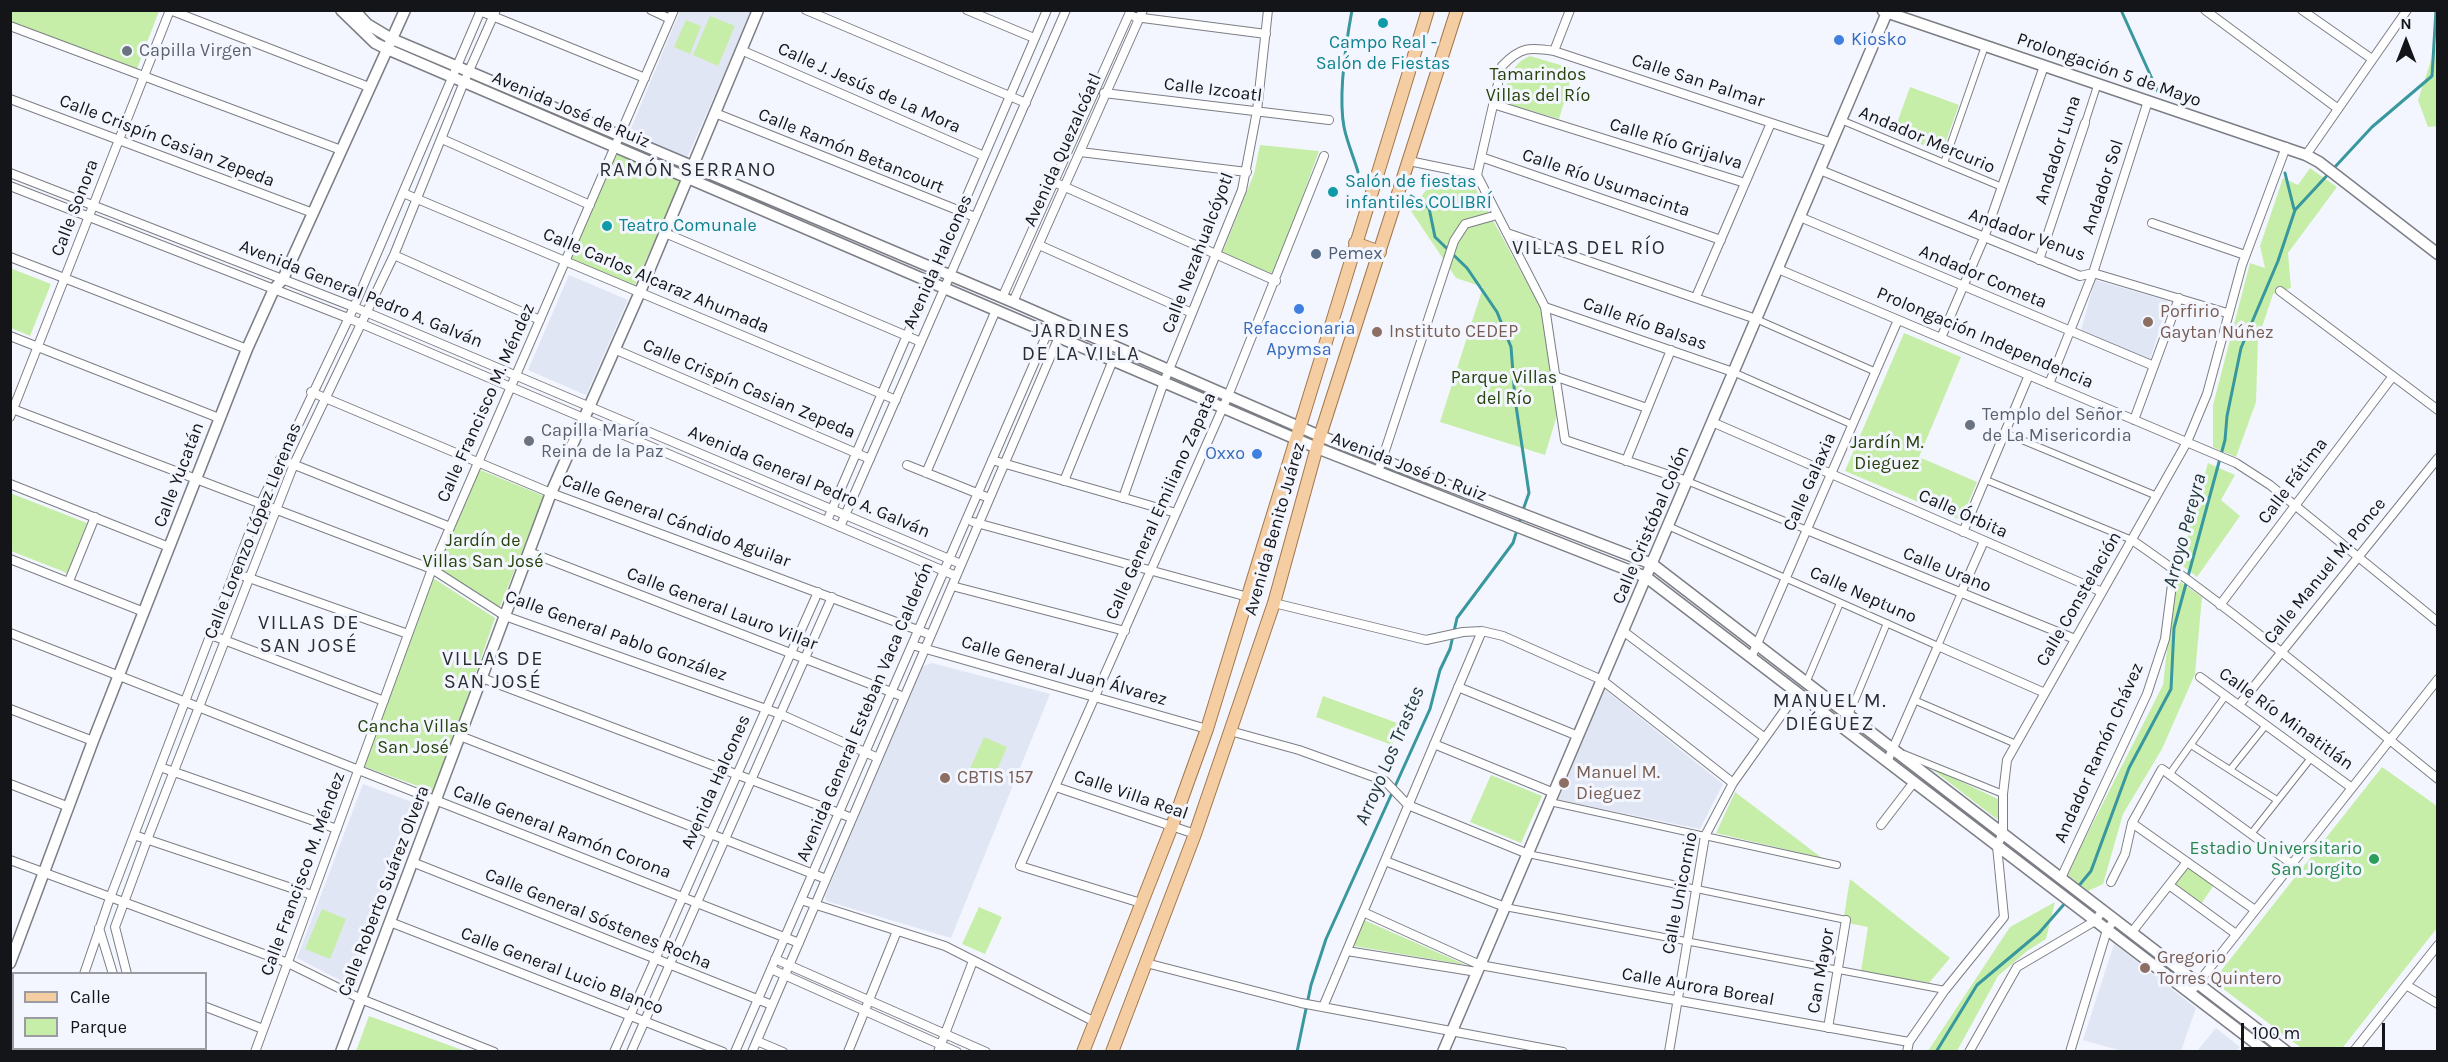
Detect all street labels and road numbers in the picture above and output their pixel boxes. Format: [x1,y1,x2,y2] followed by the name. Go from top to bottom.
[2014,28,2204,112] street label: Prolongación 5 de Mayo
[774,38,964,138] street label: Calle J. Jesús de La Mora
[1629,49,1767,113] street label: Calle San Palmar
[489,67,653,153] street label: Avenida José de Ruiz
[1019,70,1107,230] street label: Avenida Quezalcóatl
[1163,73,1263,107] street label: Calle Izcoatl
[56,90,278,192] street label: Calle Crispín Casian Zepeda
[2030,93,2086,207] street label: Andador Luna
[1856,102,1998,178] street label: Andador Mercurio
[755,104,947,198] street label: Calle Ramón Betancourt
[1607,113,1745,175] street label: Calle Río Grijalva
[2077,137,2129,237] street label: Andador Sol
[1519,144,1693,222] street label: Calle Río Usumacinta
[47,156,103,260] street label: Calle Sonora
[1157,170,1239,336] street label: Calle Nezahualcóyotl
[899,191,977,333] street label: Avenida Halcones
[1965,204,2089,266] street label: Andador Venus
[540,223,772,339] street label: Calle Carlos Alcaraz Ahumada
[236,235,486,353] street label: Avenida General Pedro A. Galván
[1916,240,2050,314] street label: Andador Cometa
[1873,282,2097,394] street label: Prolongación Independencia
[1580,293,1710,355] street label: Calle Río Balsas
[432,300,540,506] street label: Calle Francisco M. Méndez
[639,334,859,444] street label: Calle Crispín Casian Zepeda
[1101,389,1221,623] street label: Calle General Emiliano Zapata
[149,419,209,531] street label: Calle Yucatán
[200,420,306,642] street label: Calle Lorenzo López Llerenas
[685,421,933,543] street label: Avenida General Pedro A. Galván
[1328,427,1490,507] street label: Avenida José D. Ruiz
[1779,429,1841,535] street label: Calle Galaxia
[2254,434,2332,528] street label: Calle Fátima
[1240,440,1310,618] street label: Avenida Benito Juárez
[1608,443,1694,607] street label: Calle Cristóbal Colón
[559,469,793,573] street label: Calle General Cándido Aguilar
[1915,485,2011,543] street label: Calle Órbita
[2259,494,2391,648] street label: Calle Manuel M. Ponce
[2032,528,2126,670] street label: Calle Constelación
[1900,542,1994,598] street label: Calle Urano
[792,559,938,865] street label: Avenida General Esteban Vaca Calderón
[1806,562,1920,628] street label: Calle Neptuno
[623,563,821,655] street label: Calle General Lauro Villar
[502,586,730,686] street label: Calle General Pablo González
[959,631,1169,711] street label: Calle General Juan Álvarez
[2050,660,2148,846] street label: Andador Ramón Chávez
[2214,663,2358,775] street label: Calle Río Minatitlán
[677,711,755,853] street label: Avenida Halcones
[1071,765,1191,825] street label: Calle Villa Real
[256,769,350,979] street label: Calle Francisco M. Méndez
[450,780,674,884] street label: Calle General Ramón Corona
[334,782,434,1000] street label: Calle Roberto Suárez Olvera
[1658,830,1702,956] street label: Calle Unicornio
[482,864,714,974] street label: Calle General Sóstenes Rocha
[458,922,666,1020] street label: Calle General Lucio Blanco
[1803,927,1839,1015] street label: Can Mayor
[1620,963,1776,1011] street label: Calle Aurora Boreal

